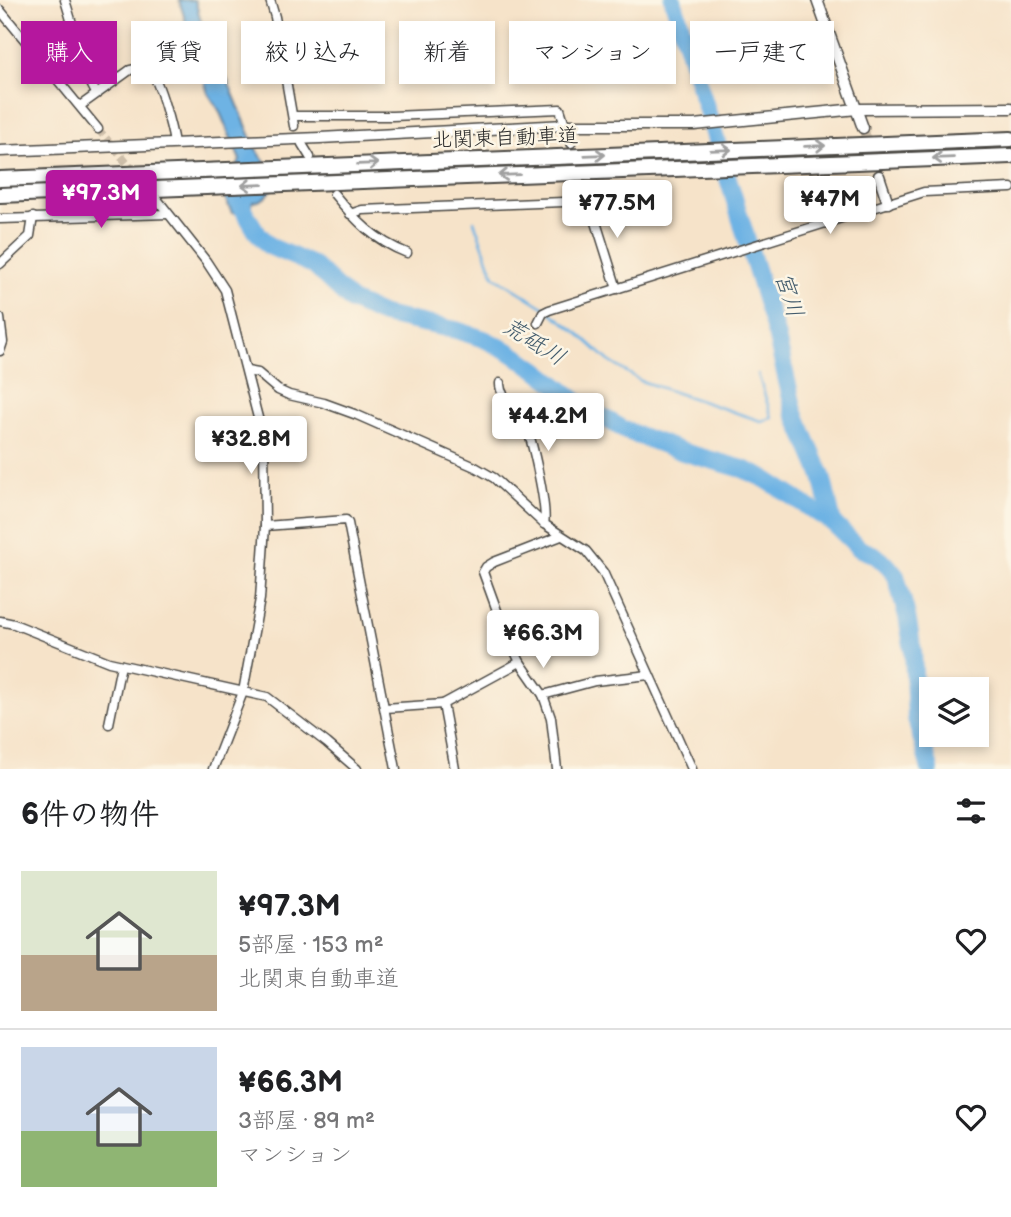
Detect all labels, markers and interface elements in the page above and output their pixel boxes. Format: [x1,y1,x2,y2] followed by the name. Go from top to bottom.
[21,21,117,84] chip: 購入
[131,21,227,84] chip: 賃貸
[241,21,385,84] chip: 絞り込み
[399,21,495,84] chip: 新着
[509,21,676,84] chip: マンション
[690,21,834,84] chip: 一戸建て
[431,123,579,153] street label: 北関東自動車道
[803,140,826,153] one-way arrow
[709,143,732,157] one-way arrow
[583,149,606,162] one-way arrow
[932,152,955,165] one-way arrow
[356,158,379,171] one-way arrow
[498,169,521,182] one-way arrow
[44,170,158,230] pin: ¥97.3M
[789,176,871,236] pin: ¥47M
[62,179,140,207] text: ¥97.3M
[241,179,264,192] one-way arrow
[560,180,674,240] pin: ¥77.5M
[800,185,860,213] text: ¥47M
[578,189,656,217] text: ¥77.5M
[769,269,809,321] water label: 宮川
[497,312,571,372] water label: 荒砥川
[491,393,605,453] pin: ¥44.2M
[508,402,588,430] text: ¥44.2M
[194,416,308,476] pin: ¥32.8M
[211,425,291,453] text: ¥32.8M
[486,610,600,670] pin: ¥66.3M
[503,619,583,647] text: ¥66.3M
[919,677,989,747] map controls
[919,677,989,747] button: layers
[952,792,990,830] icon: filters
[21,797,159,833] text: 6件の物件
[238,889,341,925] text: ¥97.3M
[77,899,161,983] icon: home
[952,922,990,960] icon: heart
[238,931,384,959] text: 5部屋 · 153 m²
[238,965,399,993] text: 北関東自動車道
[238,1065,343,1101] text: ¥66.3M
[77,1075,161,1159] icon: home
[952,1098,990,1136] icon: heart
[238,1107,375,1135] text: 3部屋 · 89 m²
[238,1141,352,1169] text: マンション

